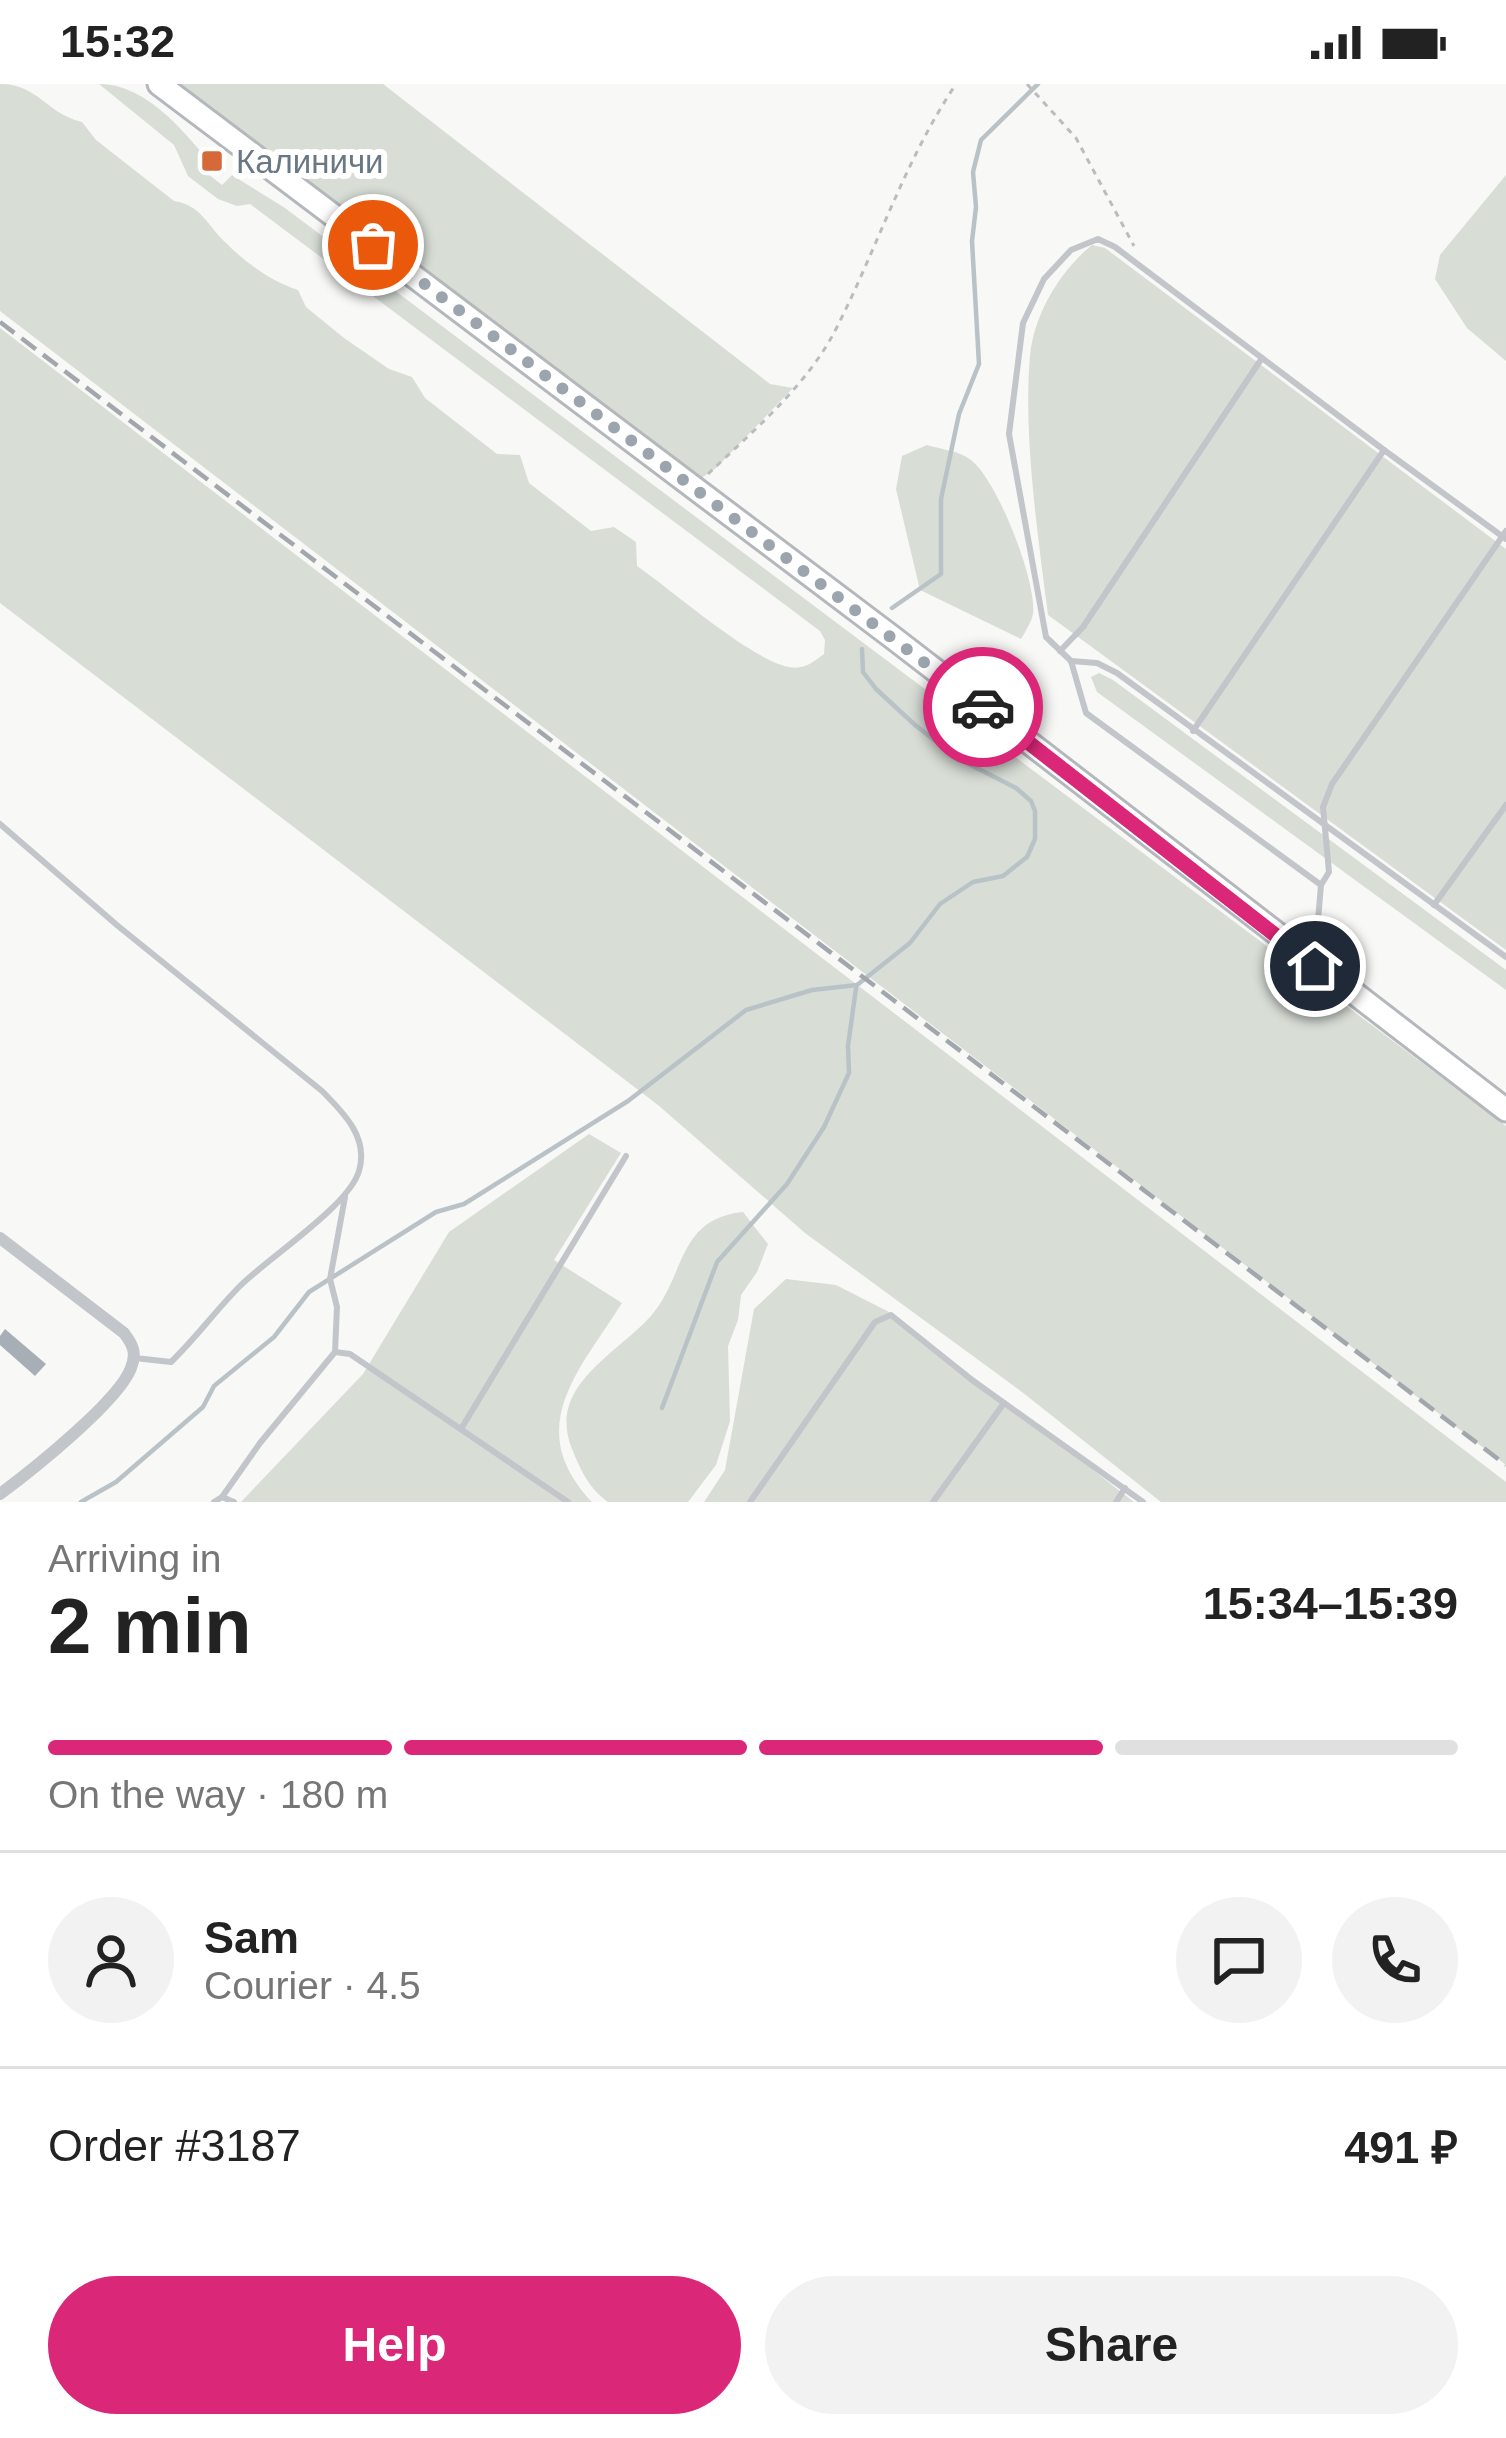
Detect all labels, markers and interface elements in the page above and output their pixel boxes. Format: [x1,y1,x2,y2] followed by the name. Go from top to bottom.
[60,16,175,67] text: 15:32
[236,143,384,180] place label: Калиничи
[199,148,225,174] marker: Калиничи
[322,194,424,296] pin
[340,212,406,278] icon: bag
[923,647,1043,767] courier
[950,674,1016,740] icon: car
[1264,915,1366,1017] pin
[1282,933,1348,999] icon: home
[48,1537,221,1580] text: Arriving in
[1203,1578,1458,1629] text: 15:34–15:39
[48,1582,252,1670] text: 2 min
[48,1773,388,1816] text: On the way · 180 m
[48,1897,174,2023] button: person
[1176,1897,1302,2023] button: chat
[1332,1897,1458,2023] button: phone
[204,1912,299,1963] text: Sam
[204,1964,421,2007] text: Courier · 4.5
[48,2120,301,2171] text: Order #3187
[1344,2122,1458,2173] text: 491 ₽
[48,2276,741,2414] button: Help
[765,2276,1458,2414] button: Share

